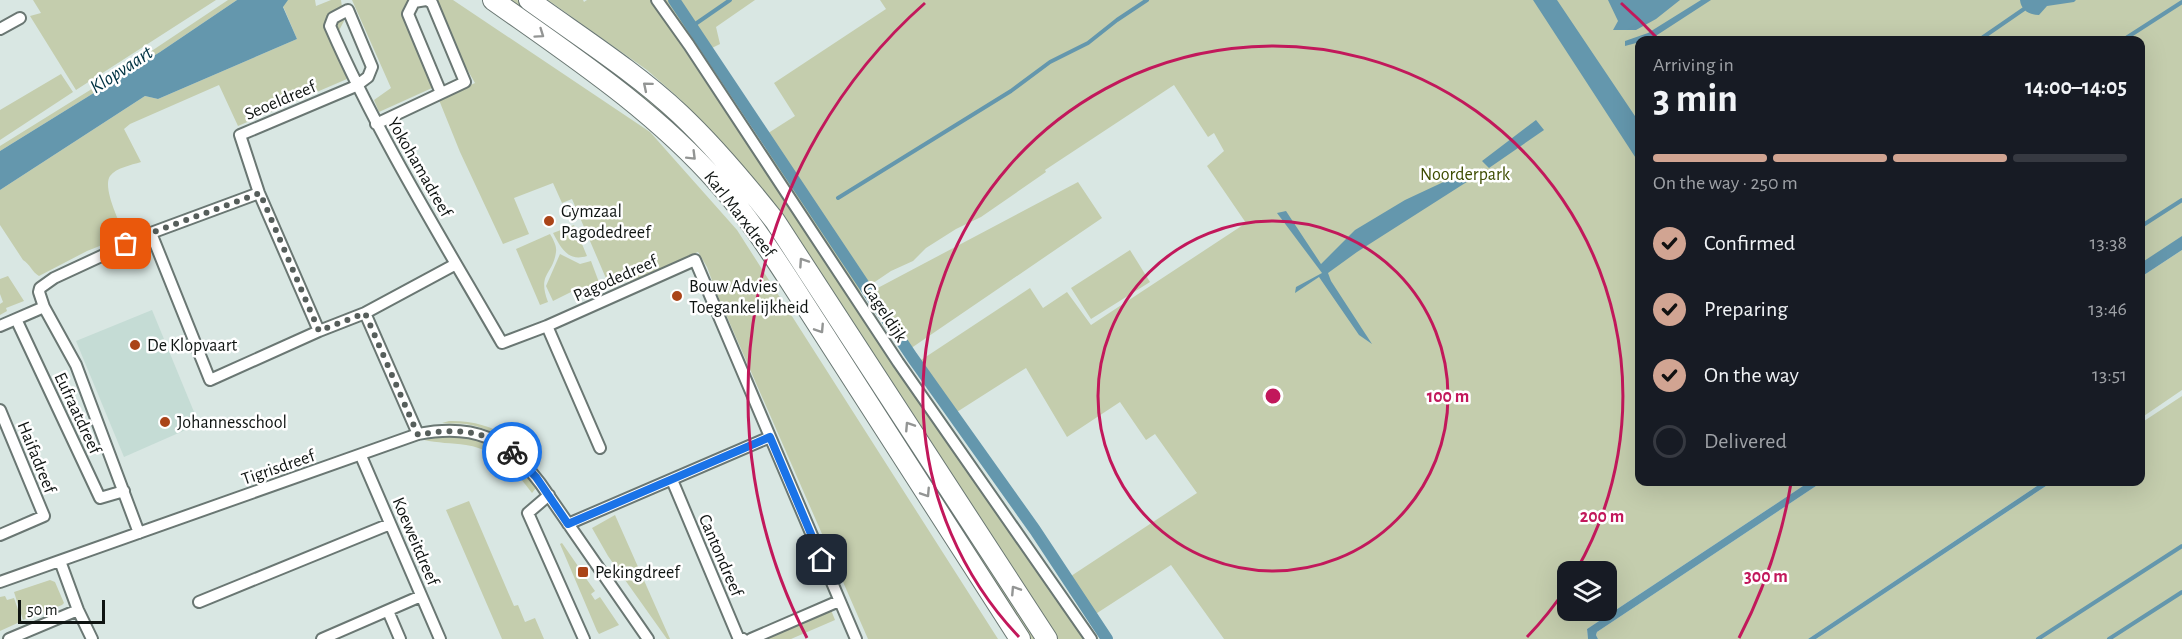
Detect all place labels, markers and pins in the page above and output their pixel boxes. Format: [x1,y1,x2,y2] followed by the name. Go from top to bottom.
[561,203,652,242] place label: Gymzaal Pagodedreef
[542,214,556,228] marker: Gymzaal Pagodedreef
[100,218,151,269] pin
[689,278,809,317] place label: Bouw Advies Toegankelijkheid
[670,289,684,303] marker: Bouw Advies Toegankelijkheid
[147,337,238,355] place label: De Klopvaart
[128,338,142,352] marker: De Klopvaart
[1263,386,1283,406] centre of rings
[177,414,287,432] place label: Johannesschool
[158,415,172,429] marker: Johannesschool
[796,534,847,585] pin
[595,564,681,582] place label: Pekingdreef
[576,565,590,579] marker: Pekingdreef

